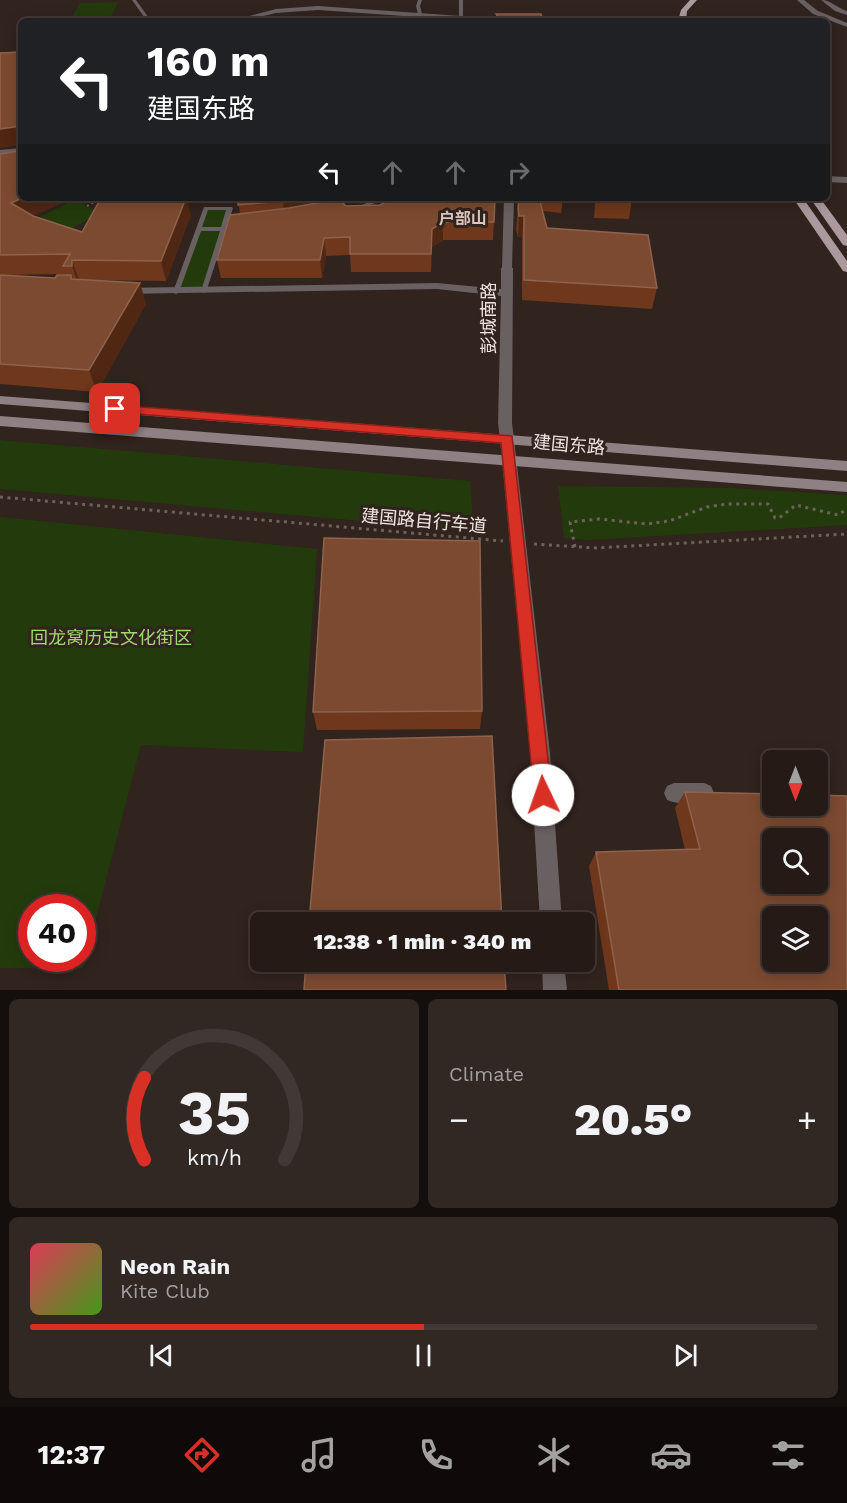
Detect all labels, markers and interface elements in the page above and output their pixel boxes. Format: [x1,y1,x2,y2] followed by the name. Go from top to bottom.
[147,37,270,86] text: 160 m
[48,42,126,120] icon: left
[147,93,255,125] text: 建国东路
[313,156,346,189] icon: left
[376,156,409,189] icon: ahead
[439,156,472,189] icon: ahead
[502,156,535,189] icon: right
[439,209,487,228] district label: 户部山
[478,282,499,354] street label: 彭城南路
[89,383,140,434] pin
[98,392,131,425] icon: arrive
[532,431,606,458] street label: 建国东路
[360,505,488,536] street label: 建国路自行车道
[30,627,192,648] park label: 回龙窝历史文化街区
[762,750,828,816] north arrow
[762,750,828,972] map controls
[511,763,575,827] position arrow
[762,828,828,894] button: search
[18,894,96,972] speed limit sign: 40
[762,906,828,972] button: layers
[314,929,531,954] text: 12:38 · 1 min · 340 m
[449,1062,524,1086] text: Climate
[177,1076,251,1149] text: 35
[574,1093,692,1146] text: 20.5°
[449,1100,469,1139] text: −
[797,1100,817,1139] text: +
[186,1146,242,1171] text: km/h
[120,1254,230,1279] text: Neon Rain
[120,1279,210,1303] text: Kite Club
[145,1339,178,1372] icon: previous
[407,1339,440,1372] icon: pause
[669,1339,702,1372] icon: next
[181,1434,223,1476] icon: directions
[298,1434,340,1476] icon: music
[415,1434,457,1476] icon: phone
[533,1434,575,1476] icon: climate
[650,1434,692,1476] icon: car
[767,1434,809,1476] icon: filters
[38,1439,105,1471] text: 12:37

